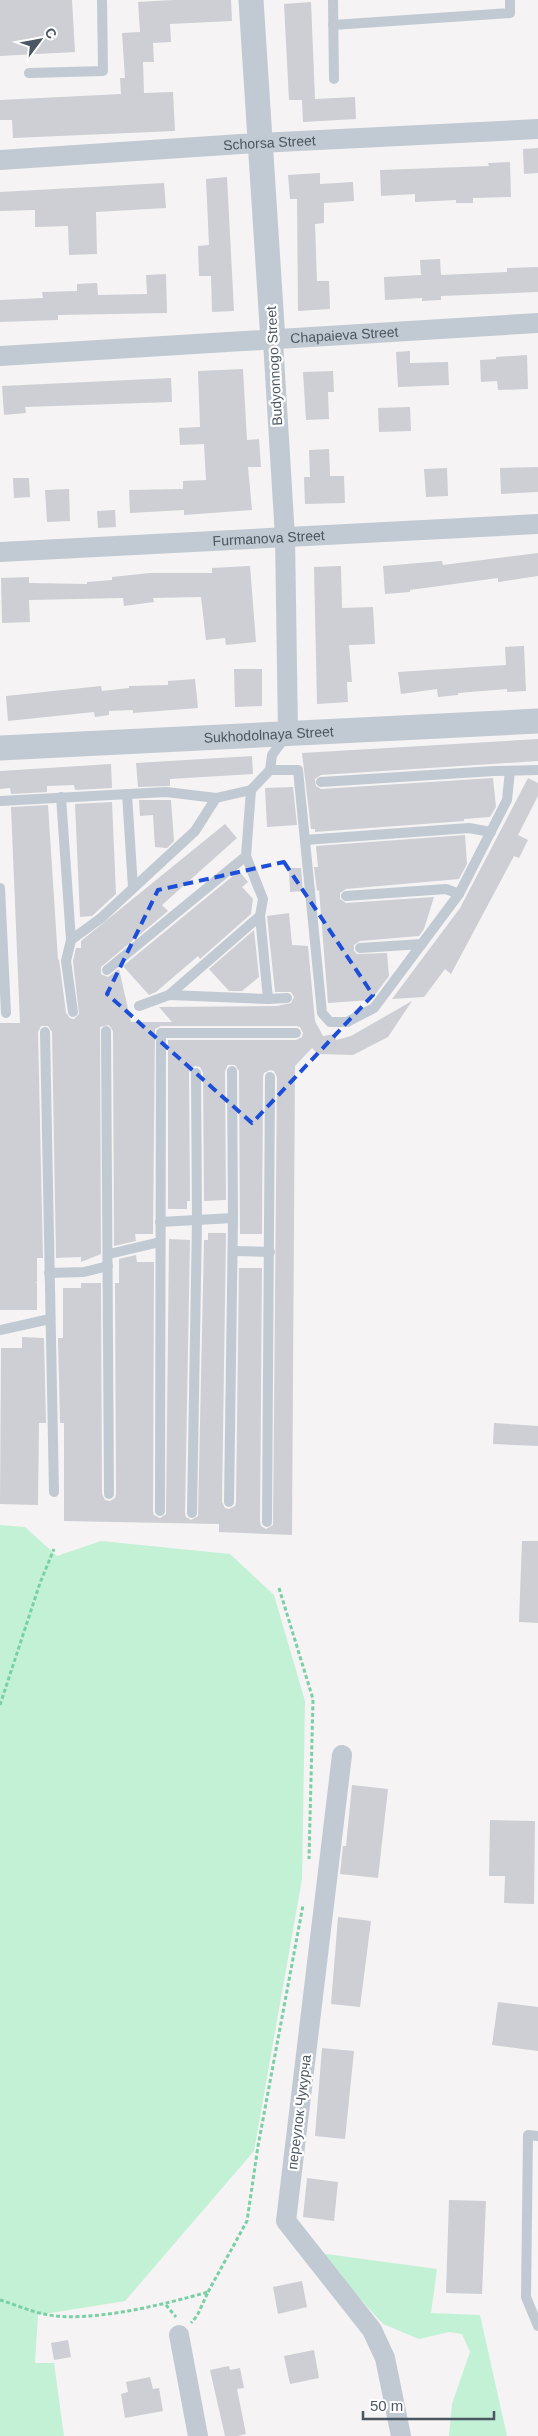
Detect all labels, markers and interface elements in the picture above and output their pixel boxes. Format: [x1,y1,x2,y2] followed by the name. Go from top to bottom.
[15,15,65,65] north arrow
[42,25,60,42] text: С
[223,132,316,153] street label: Schorsa Street
[263,306,285,426] street label: Budyonnogo Street
[290,324,399,346] street label: Chapaieva Street
[212,527,325,549] street label: Furmanova Street
[203,723,334,746] street label: Sukhodolnaya Street
[284,2053,314,2170] street label: переулок Чукурча
[363,2388,494,2420] scale bar
[370,2397,403,2414] text: 50 m

